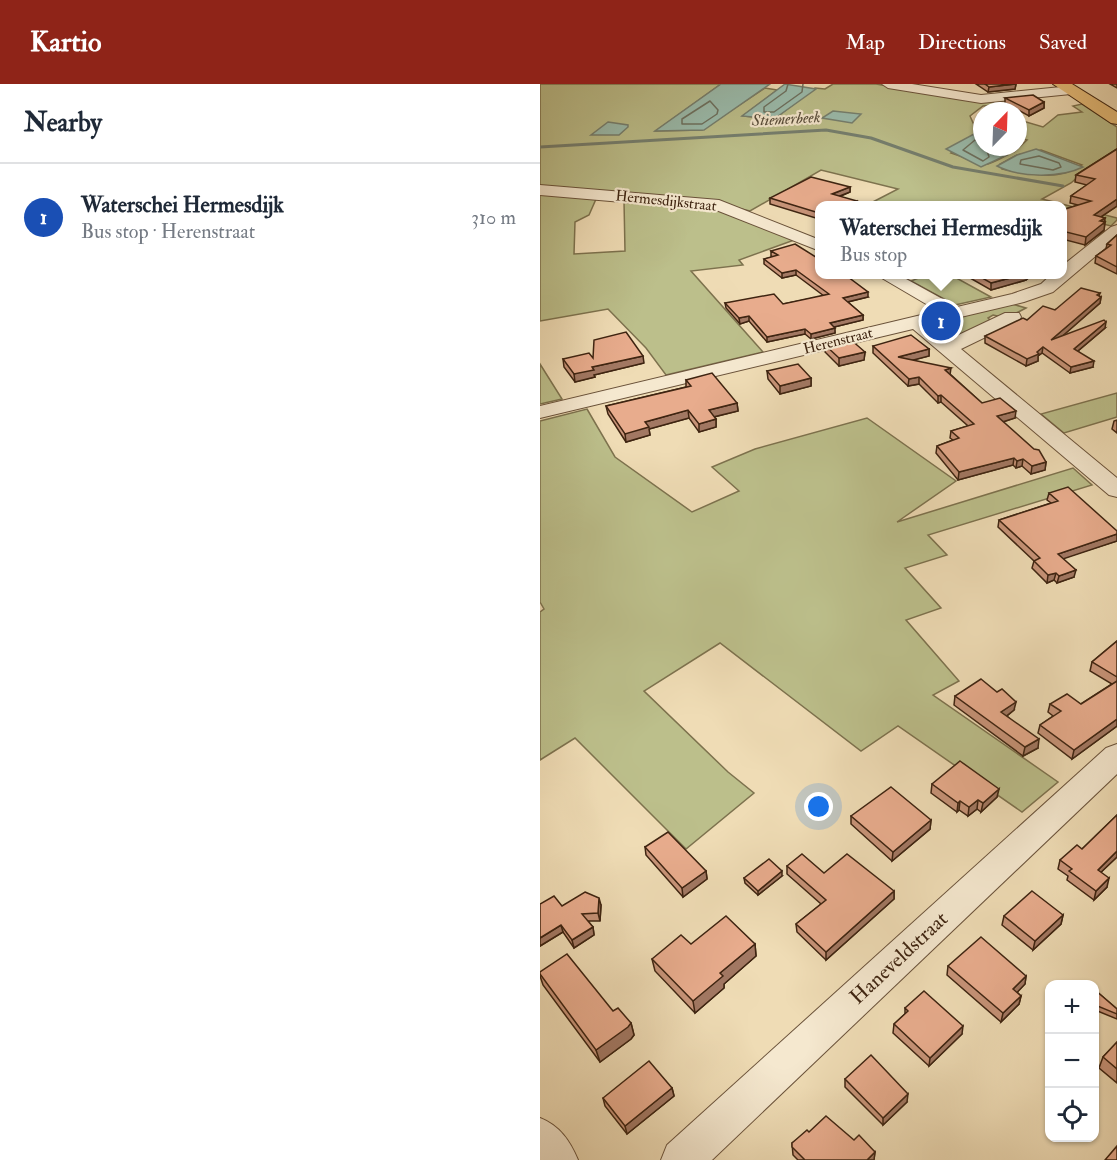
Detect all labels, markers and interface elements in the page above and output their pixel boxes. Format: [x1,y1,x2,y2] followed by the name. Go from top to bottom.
[30,25,101,60] text: Kartio
[845,29,885,56] text: Map
[918,29,1006,56] text: Directions
[1039,29,1087,56] text: Saved
[973,102,1027,156] north arrow
[24,107,102,139] text: Nearby
[750,107,821,131] water label: Stiemerbeek
[614,186,718,216] street label: Hermesdijkstraat
[81,191,284,219] text: Waterschei Hermesdijk
[815,201,1067,279] popup
[40,205,47,230] text: 1
[471,205,516,230] text: 310 m
[840,214,1042,242] text: Waterschei Hermesdijk
[81,219,255,244] text: Bus stop · Herenstraat
[840,242,907,267] text: Bus stop
[922,298,960,344] pin: 1
[801,323,875,359] street label: Herenstraat
[804,792,833,821] your location
[844,906,954,1010] street label: Haneveldstraat
[1045,980,1099,1142] map controls
[1045,980,1099,1034] button: +
[1045,1034,1099,1088] button: −
[1045,1088,1099,1142] button: locate

